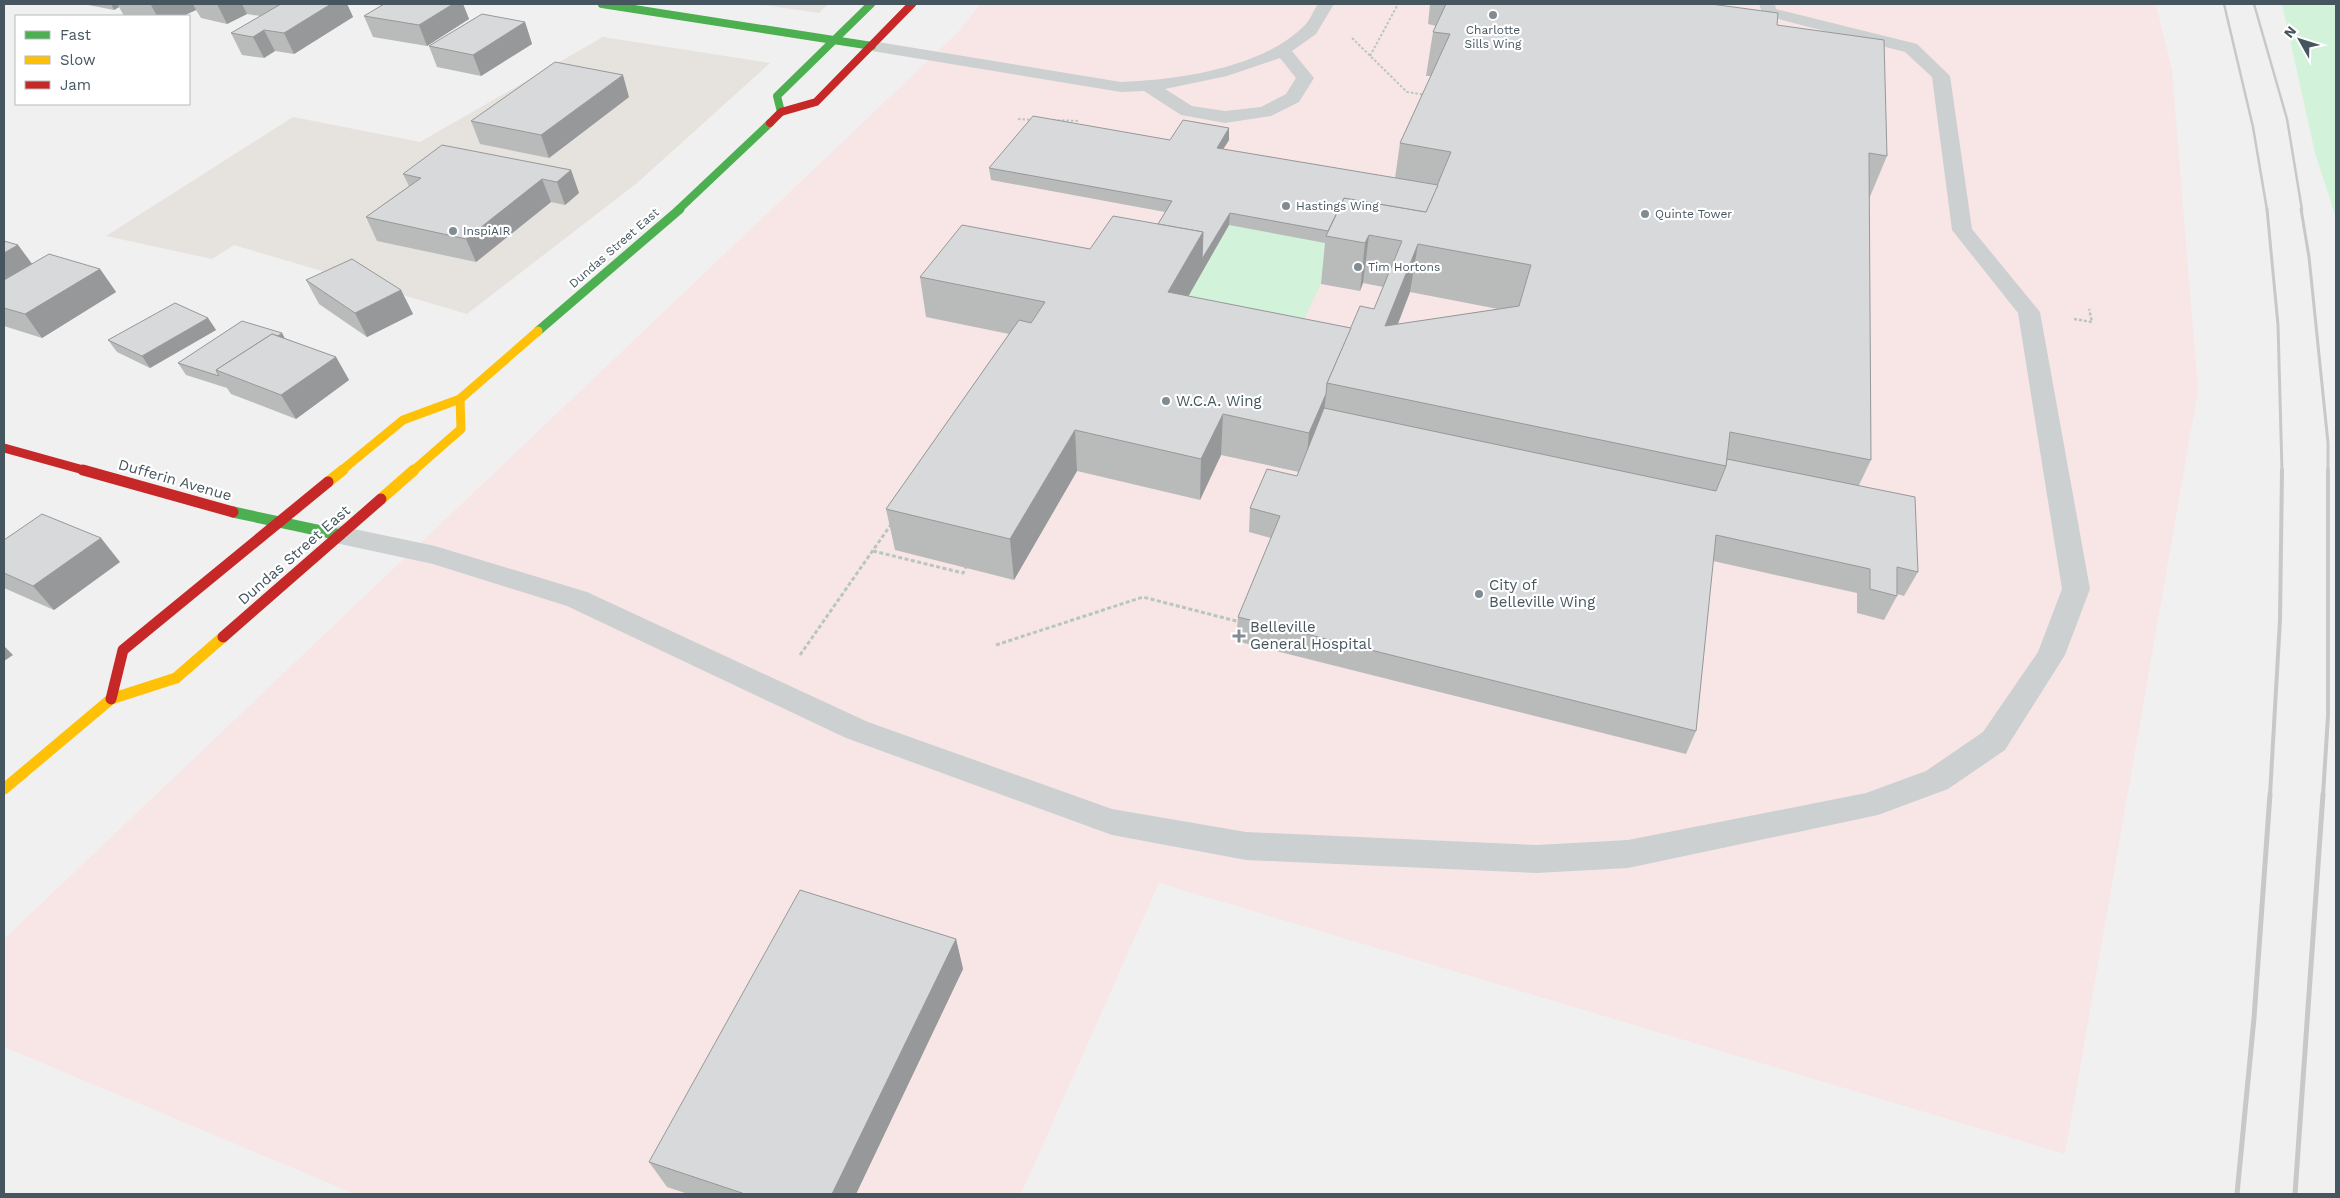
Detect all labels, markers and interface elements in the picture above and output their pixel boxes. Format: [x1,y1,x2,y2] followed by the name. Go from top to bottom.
[1487,9,1499,21] marker: Charlotte Sills Wing
[15,15,190,105] legend
[2275,15,2325,65] north arrow
[1465,23,1522,51] place label: Charlotte Sills Wing
[2280,23,2299,41] text: N
[60,26,92,44] text: Fast
[60,51,96,69] text: Slow
[60,76,91,94] text: Jam
[1296,199,1379,213] place label: Hastings Wing
[1280,200,1292,212] marker: Hastings Wing
[566,205,662,291] street label: Dundas Street East
[1655,207,1732,221] place label: Quinte Tower
[1639,208,1651,220] marker: Quinte Tower
[463,224,510,238] place label: InspiAIR
[447,225,459,237] marker: InspiAIR
[1368,260,1440,274] place label: Tim Hortons
[1352,261,1364,273] marker: Tim Hortons
[1176,392,1262,410] place label: W.C.A. Wing
[1160,395,1172,407] marker: W.C.A. Wing
[116,455,234,505] street label: Dufferin Avenue
[234,501,354,609] street label: Dundas Street East
[1489,576,1595,611] place label: City of Belleville Wing
[1473,588,1485,600] marker: City of Belleville Wing
[1250,618,1372,653] place label: Belleville General Hospital
[1232,629,1246,643] marker: Belleville General Hospital

